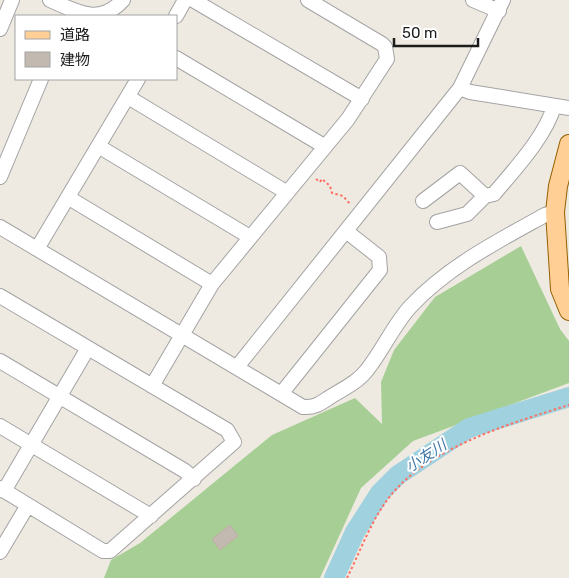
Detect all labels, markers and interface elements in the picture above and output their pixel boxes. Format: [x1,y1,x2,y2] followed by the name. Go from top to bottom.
[15,15,178,80] legend
[394,15,478,47] scale bar
[402,24,437,42] text: 50 m
[60,26,90,44] text: 道路
[60,51,90,69] text: 建物
[402,435,451,476] water label: 小友川

